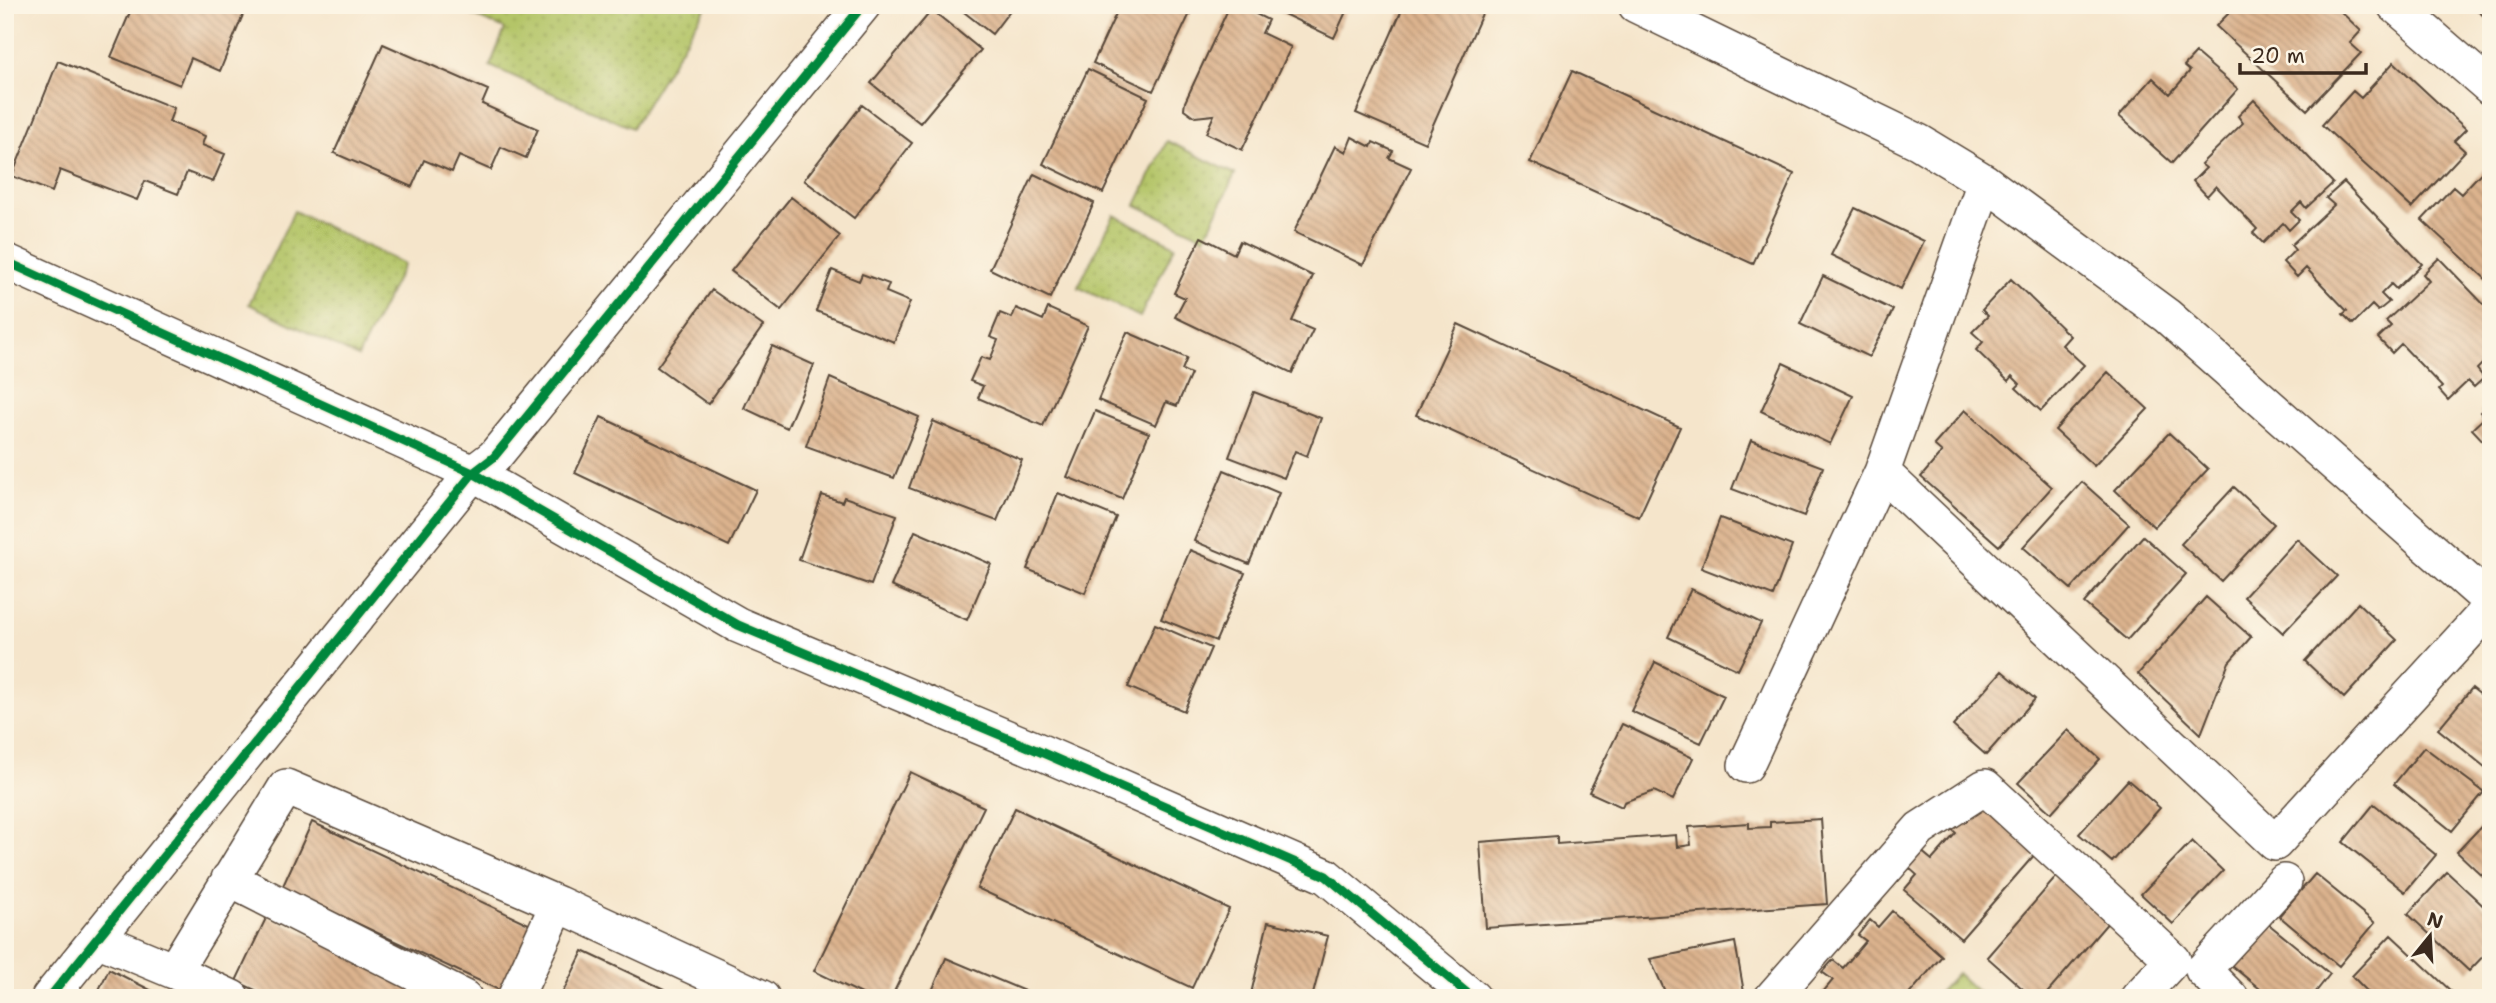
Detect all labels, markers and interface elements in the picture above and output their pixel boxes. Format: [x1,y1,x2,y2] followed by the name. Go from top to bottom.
[2240,32,2366,76] scale bar
[2251,42,2305,70] text: 20 m
[2394,902,2464,972] north arrow
[2424,906,2446,935] text: N

